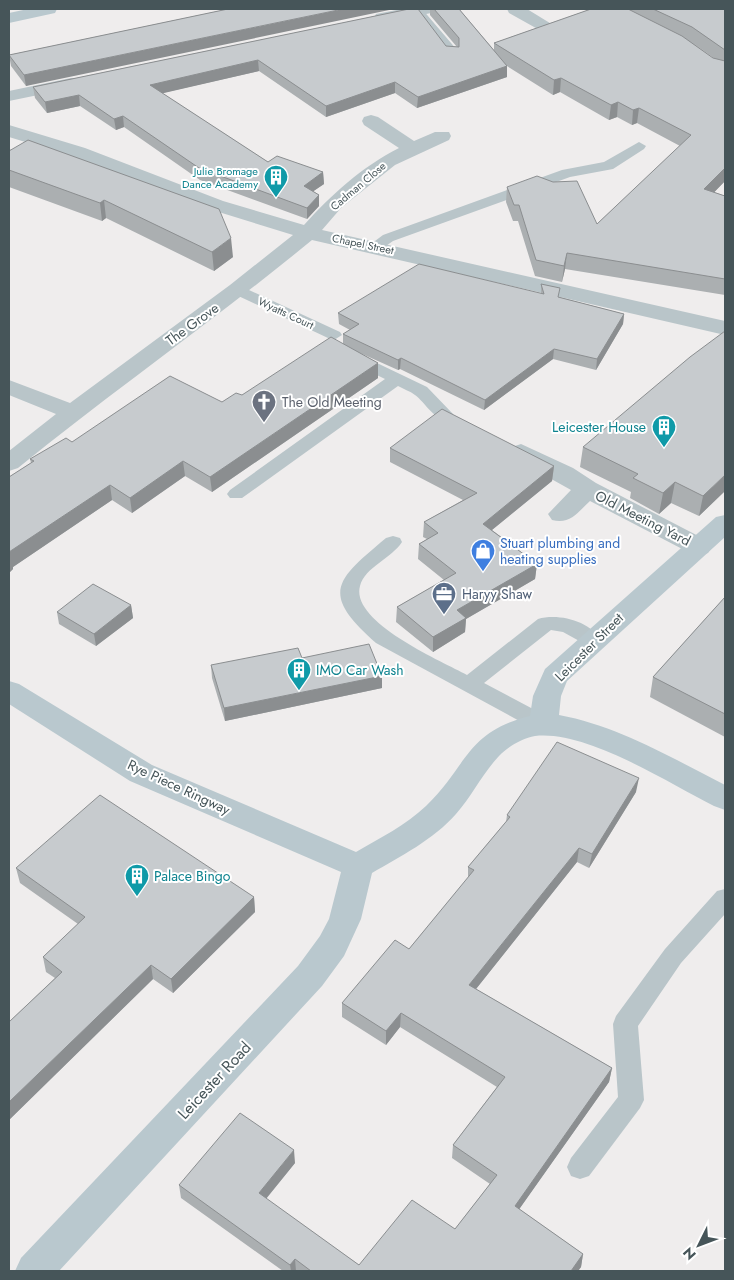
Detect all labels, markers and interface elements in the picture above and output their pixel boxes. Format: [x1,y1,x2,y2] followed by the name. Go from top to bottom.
[327,158,390,214] street label: Cadman Close
[182,163,258,192] place label: Julie Bromage Dance Academy
[263,164,289,198] building icon: Julie Bromage Dance Academy
[331,230,396,258] street label: Chapel Street
[256,293,317,333] street label: Wyatts Court
[161,298,223,350] street label: The Grove
[251,389,277,423] church icon: The Old Meeting
[282,392,382,412] place label: The Old Meeting
[651,414,677,448] building icon: Leicester House
[552,417,646,437] place label: Leicester House
[592,485,694,551] street label: Old Meeting Yard
[500,533,620,569] place label: Stuart plumbing and heating supplies
[470,538,496,572] shop icon: Stuart plumbing and heating supplies
[431,581,457,615] office icon: Haryy Shaw
[462,584,533,604] place label: Haryy Shaw
[550,608,628,686] street label: Leicester Street
[286,657,312,691] building icon: IMO Car Wash
[316,660,404,680] place label: IMO Car Wash
[124,754,234,820] street label: Rye Piece Ringway
[124,863,150,897] building icon: Palace Bingo
[154,866,231,886] place label: Palace Bingo
[172,1036,256,1124] street label: Leicester Road
[674,1220,724,1270] north arrow
[678,1243,700,1265] text: N

